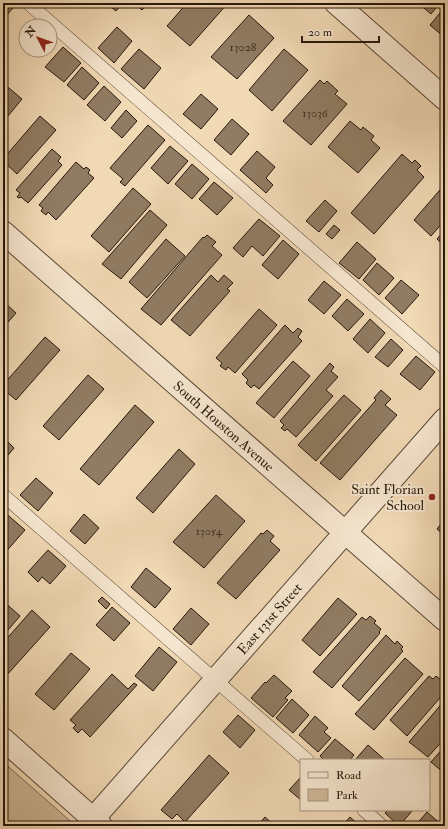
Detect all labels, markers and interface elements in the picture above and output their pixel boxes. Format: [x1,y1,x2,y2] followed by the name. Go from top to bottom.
[18,18,58,58] north arrow
[302,18,379,44] scale bar
[22,23,40,41] text: N
[308,25,333,40] text: 20 m
[230,40,257,55] house number: 13028
[302,106,329,121] house number: 13036
[170,377,278,475] street label: South Houston Avenue
[351,481,424,514] place label: Saint Florian School
[427,492,437,502] marker: Saint Florian School
[196,524,223,539] house number: 13054
[234,579,306,658] street label: East 131st Street
[300,759,430,811] legend
[336,768,361,783] text: Road
[336,788,358,803] text: Park

